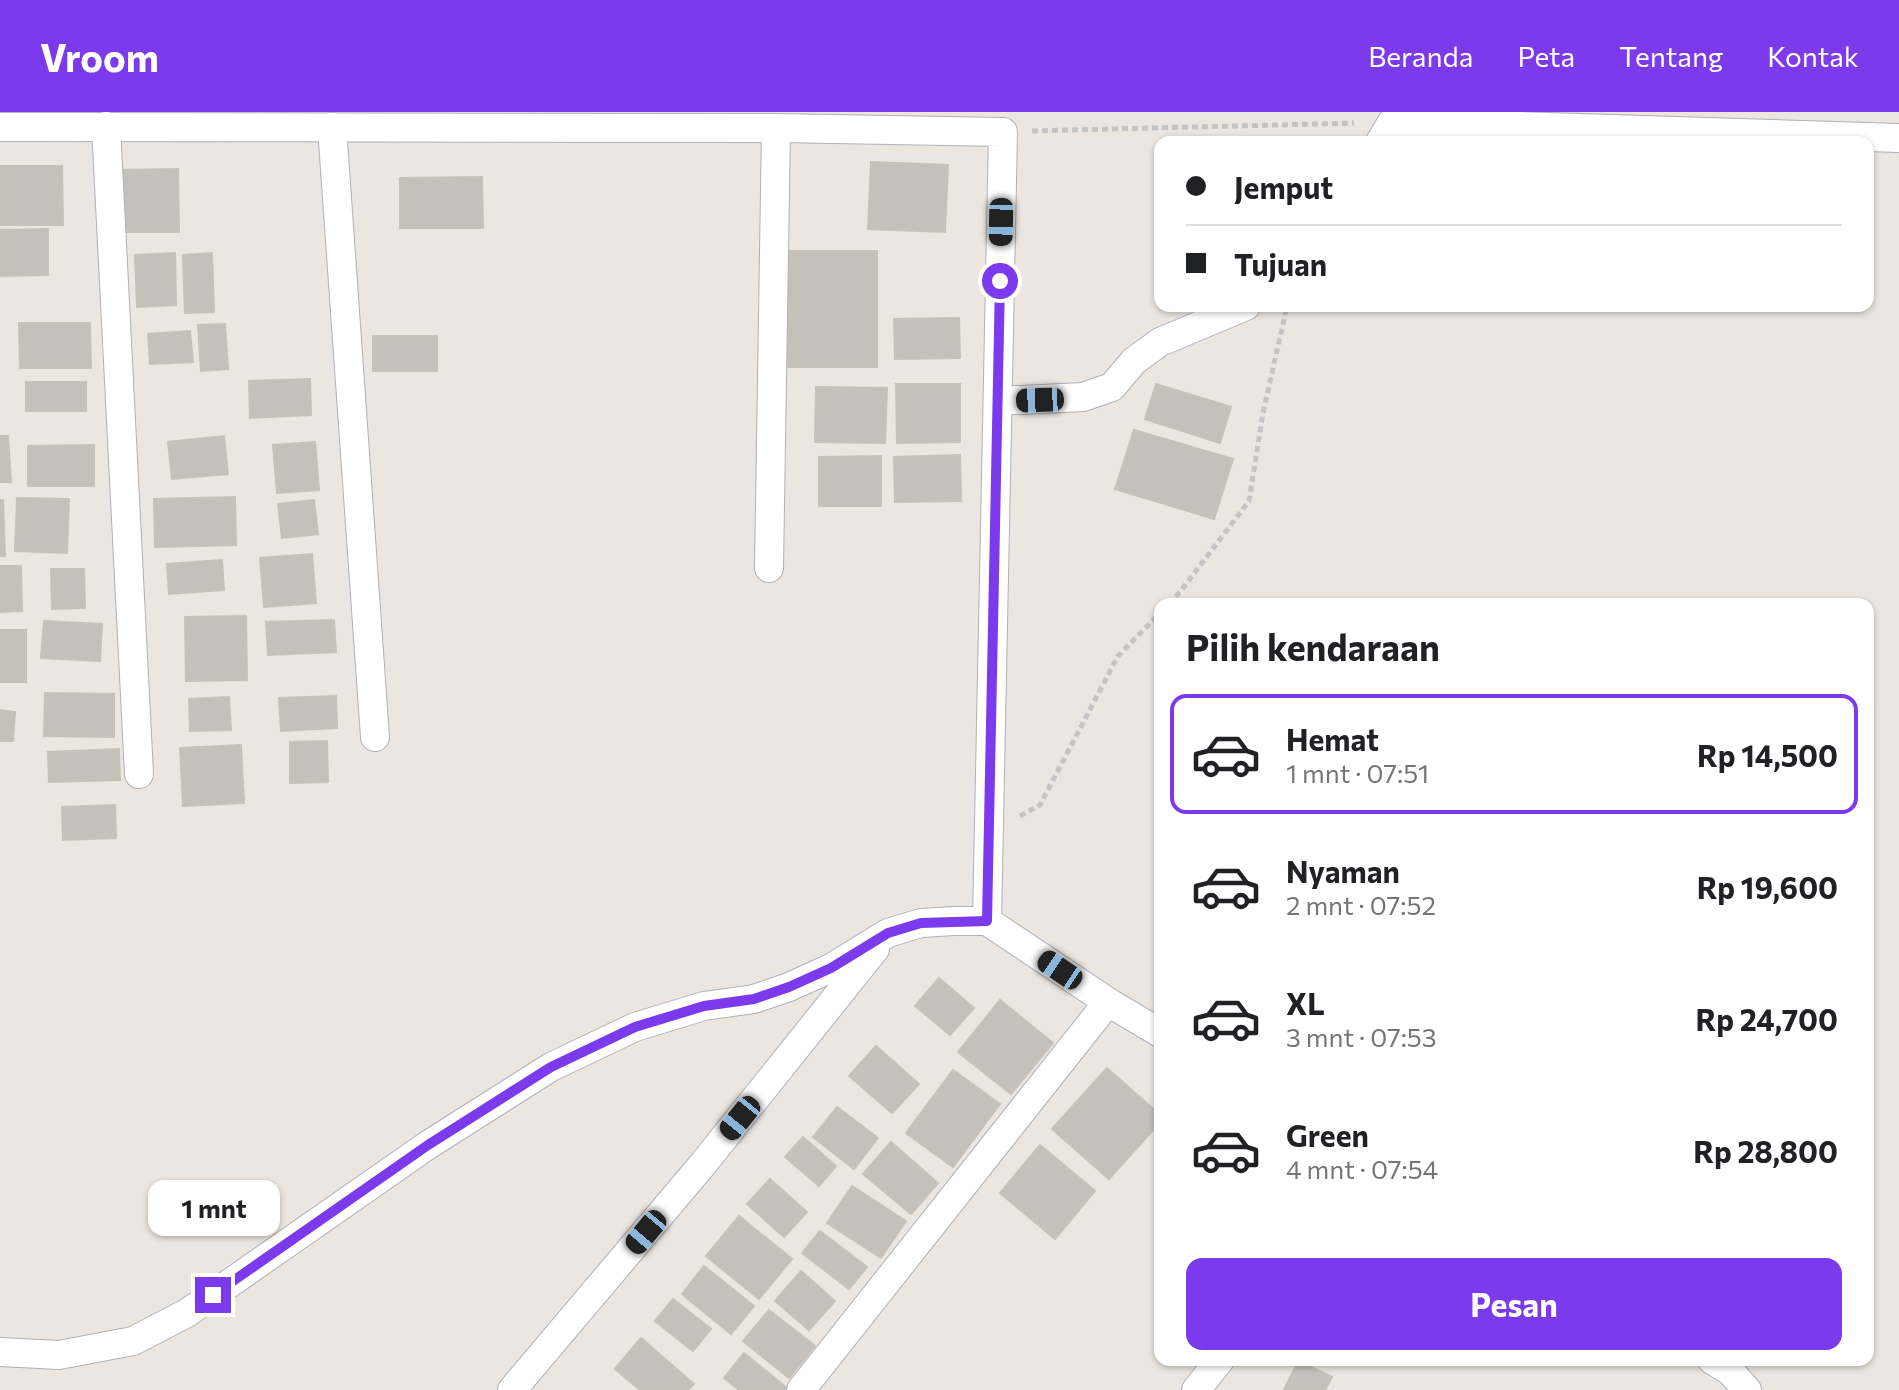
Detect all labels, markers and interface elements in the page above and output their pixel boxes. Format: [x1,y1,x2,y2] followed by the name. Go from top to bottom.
[40,33,159,80] text: Vroom
[1368,39,1473,73] text: Beranda
[1517,39,1575,73] text: Peta
[1619,39,1723,73] text: Tentang
[1767,39,1859,73] text: Kontak
[1234,168,1333,205] text: Jemput
[989,198,1013,246] car
[1234,245,1327,282] text: Tujuan
[982,263,1018,299] route start
[1016,387,1064,413] car
[1186,624,1440,668] text: Pilih kendaraan
[1190,718,1262,790] icon: car
[1286,720,1379,757] text: Hemat
[1697,736,1838,773] text: Rp 14,500
[1286,757,1429,788] text: 1 mnt · 07:51
[1190,850,1262,922] icon: car
[1286,852,1400,889] text: Nyaman
[1697,868,1838,905] text: Rp 19,600
[1286,889,1436,920] text: 2 mnt · 07:52
[1033,947,1087,993] car
[1190,982,1262,1054] icon: car
[1286,984,1325,1021] text: XL
[1695,1000,1838,1037] text: Rp 24,700
[1286,1021,1437,1052] text: 3 mnt · 07:53
[716,1092,764,1144] car
[1190,1114,1262,1186] icon: car
[1286,1116,1369,1153] text: Green
[1693,1132,1838,1169] text: Rp 28,800
[1286,1153,1438,1184] text: 4 mnt · 07:54
[147,1179,279,1235] callout: 1 mnt
[181,1192,247,1223] text: 1 mnt
[621,1206,671,1258] car
[1186,1258,1842,1350] button: Pesan
[195,1277,231,1313] route end

